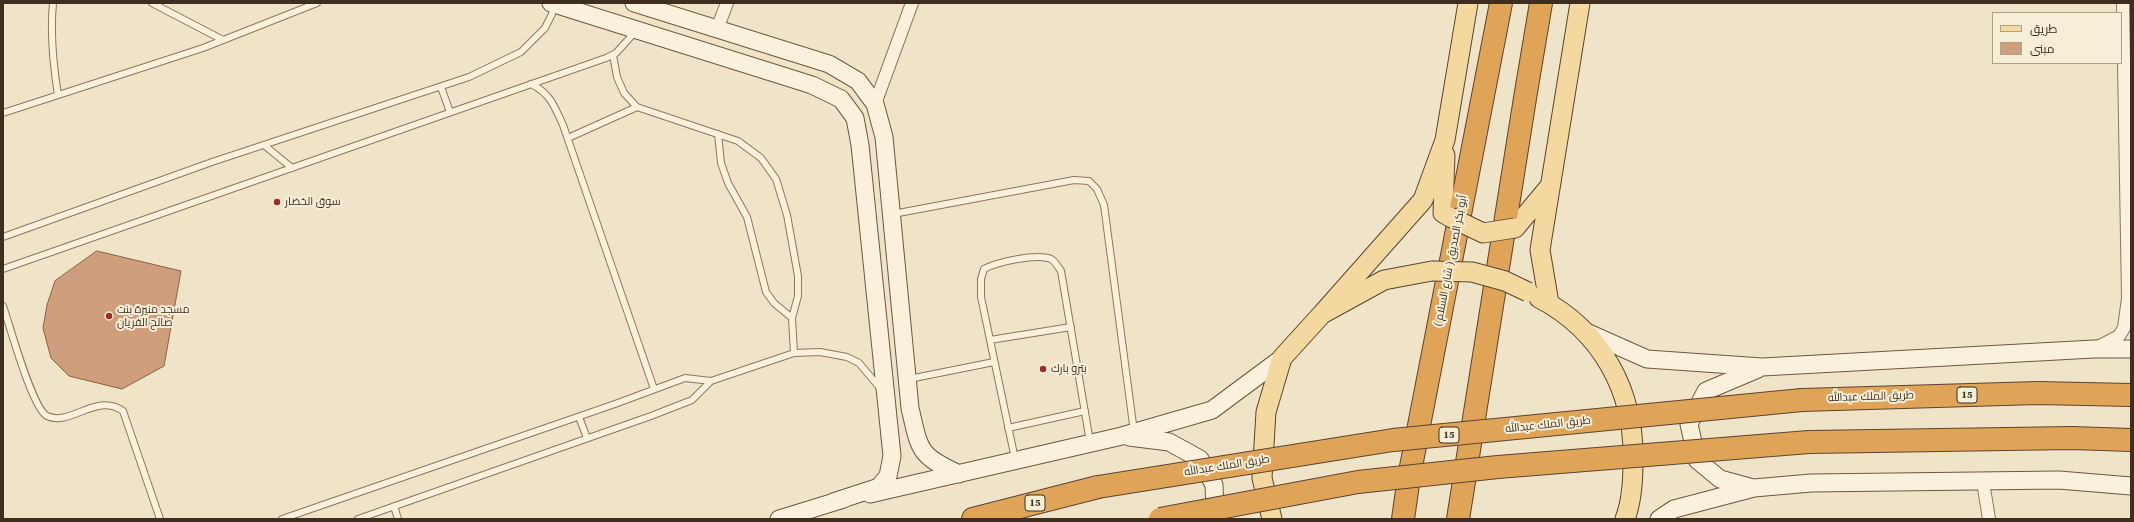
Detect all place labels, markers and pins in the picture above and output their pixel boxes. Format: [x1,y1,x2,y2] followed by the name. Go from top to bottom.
[285,195,341,209] place label: سوق الخضار
[272,197,282,207] marker: سوق الخضار
[117,303,190,329] place label: مسجد منيرة بنت صالح الفريان
[104,311,114,321] marker: مسجد منيرة بنت صالح الفريان
[1051,362,1087,376] place label: بترو بارك
[1038,364,1048,374] marker: بترو بارك

